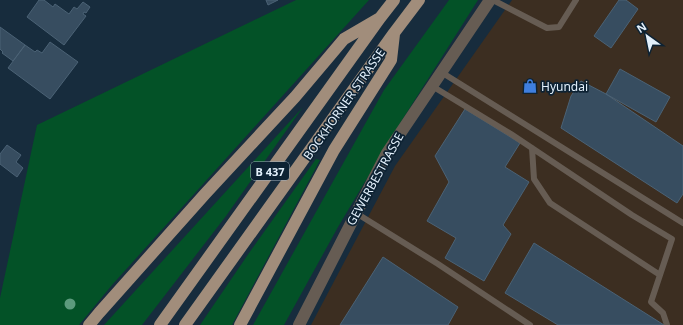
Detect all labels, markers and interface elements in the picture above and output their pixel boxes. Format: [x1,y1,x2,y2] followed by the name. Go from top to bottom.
[627,16,667,56] north arrow
[633,18,649,36] text: N
[299,45,389,163] street label: BOCKHORNER STRASSE
[522,78,538,94] shop icon: Hyundai
[541,78,588,95] place label: Hyundai
[342,130,408,228] street label: GEWERBESTRASSE
[251,162,289,180] road number: B 437

